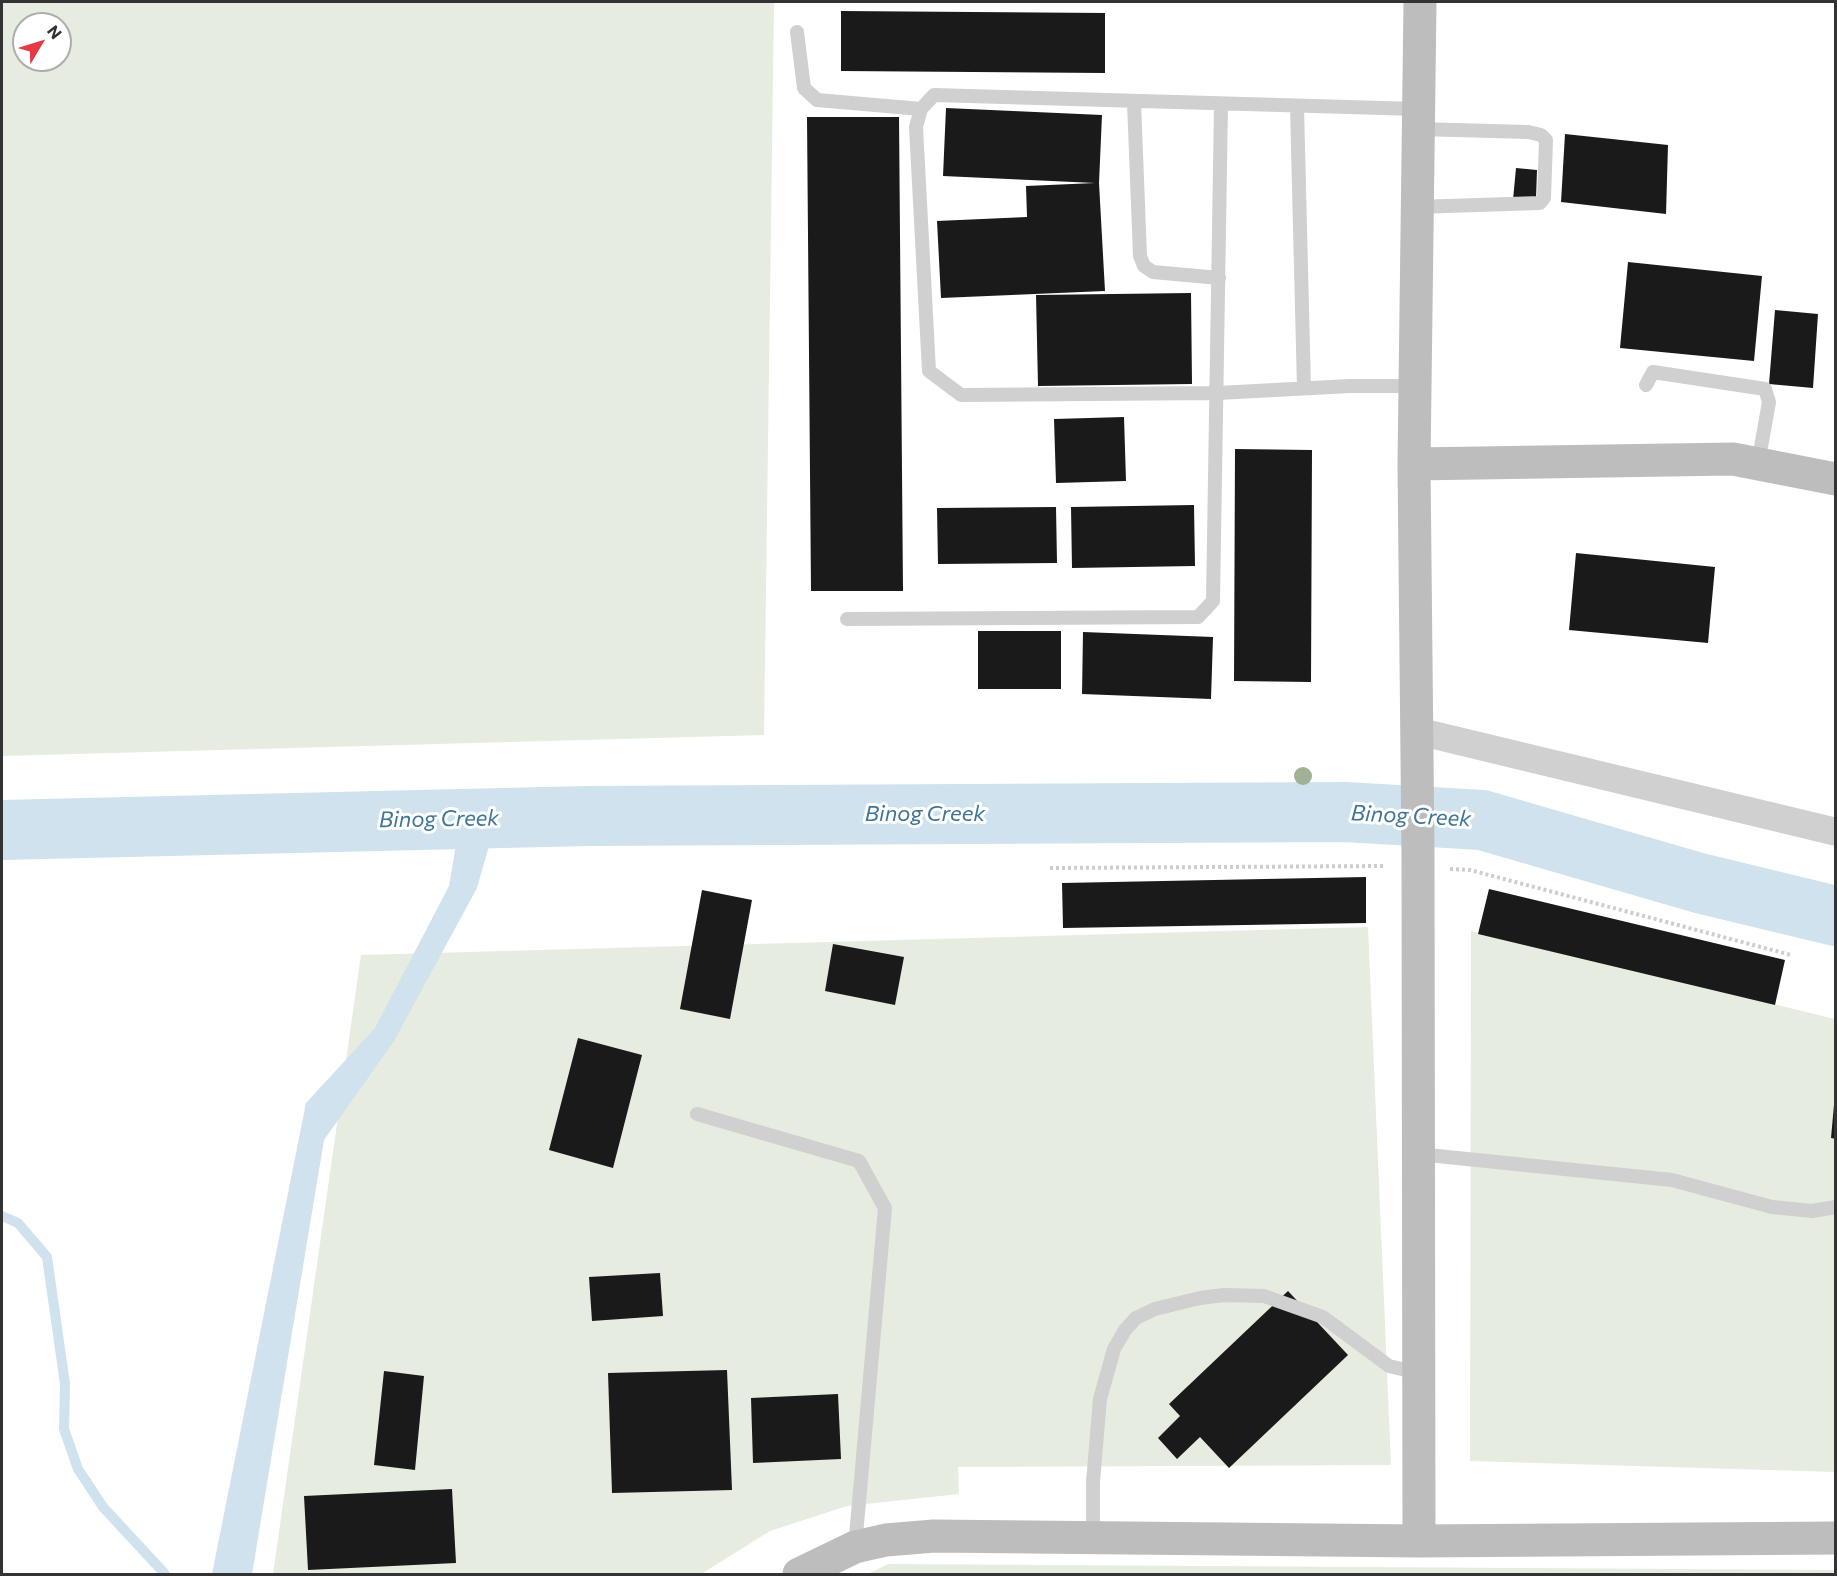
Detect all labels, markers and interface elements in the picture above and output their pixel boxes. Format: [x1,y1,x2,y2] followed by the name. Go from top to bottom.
[12,12,72,72] north arrow
[44,21,66,42] text: N
[1350,800,1472,832] water label: Binog Creek
[865,801,985,827] water label: Binog Creek
[379,805,499,833] water label: Binog Creek

